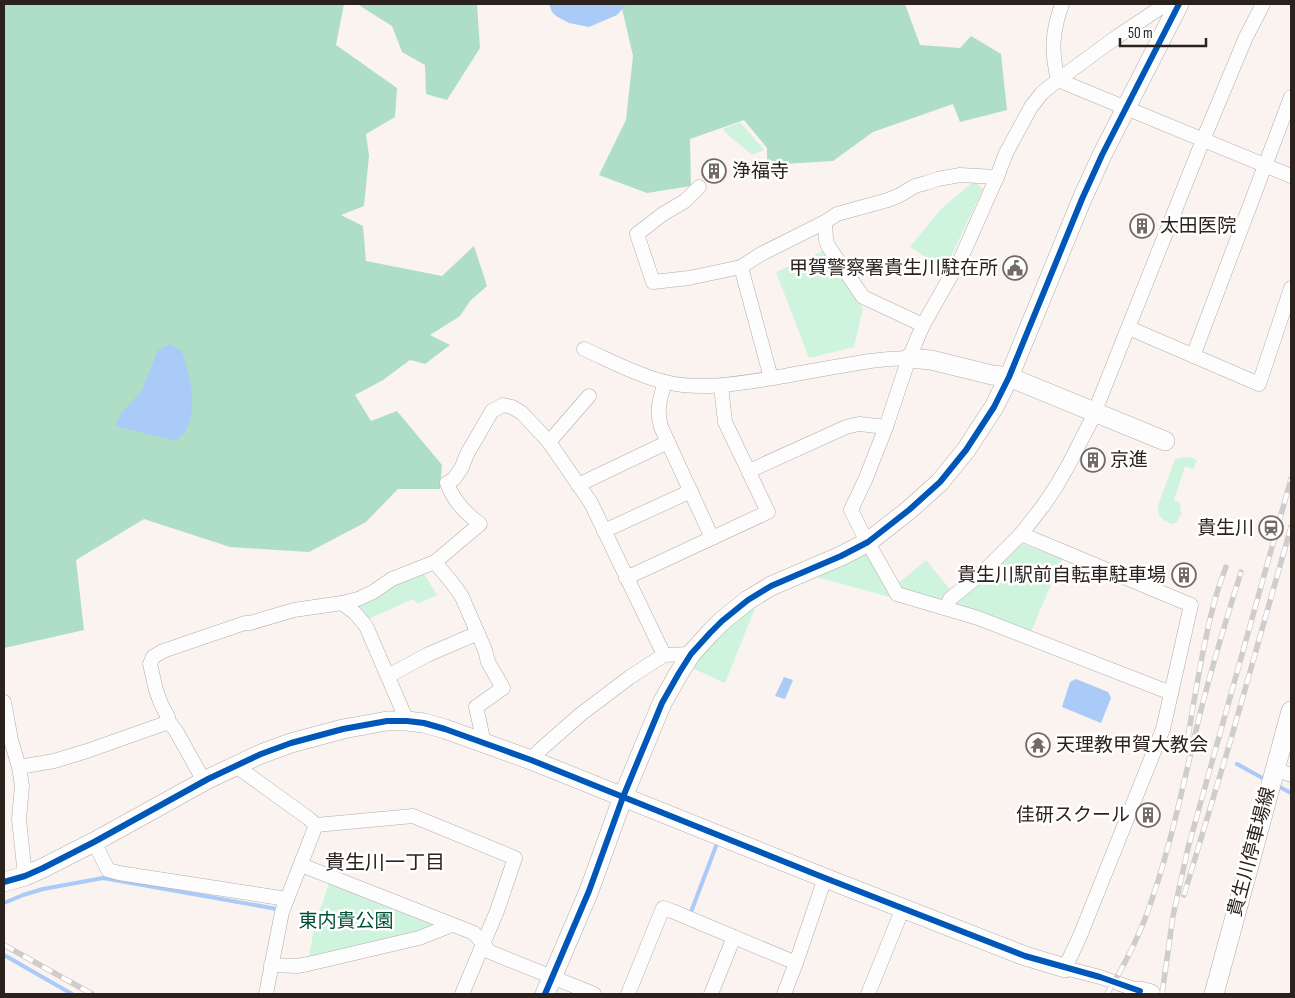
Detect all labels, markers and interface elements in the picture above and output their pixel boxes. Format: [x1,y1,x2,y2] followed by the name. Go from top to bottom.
[1120,15,1206,47] scale bar
[1128,24,1153,43] text: 50 m
[701,158,727,184] building icon: 浄福寺
[732,160,789,183] place label: 浄福寺
[1129,213,1155,239] building icon: 太田医院
[1160,215,1236,238] place label: 太田医院
[1002,255,1028,281] public building icon: 甲賀警察署貴生川駐在所
[789,257,998,280] place label: 甲賀警察署貴生川駐在所
[1080,447,1106,473] building icon: 京進
[1110,449,1148,472] place label: 京進
[1258,515,1284,541] station icon: 貴生川
[1197,517,1254,540] place label: 貴生川
[1171,562,1197,588] building icon: 貴生川駅前自転車駐車場
[957,564,1166,587] place label: 貴生川駅前自転車駐車場
[1025,732,1051,758] temple icon: 天理教甲賀大教会
[1056,734,1208,757] place label: 天理教甲賀大教会
[1224,785,1280,919] street label: 貴生川停車場線
[1135,802,1161,828] building icon: 佳研スクール
[1016,804,1130,827] place label: 佳研スクール
[325,851,445,875] district label: 貴生川一丁目
[298,910,394,933] park label: 東内貴公園

